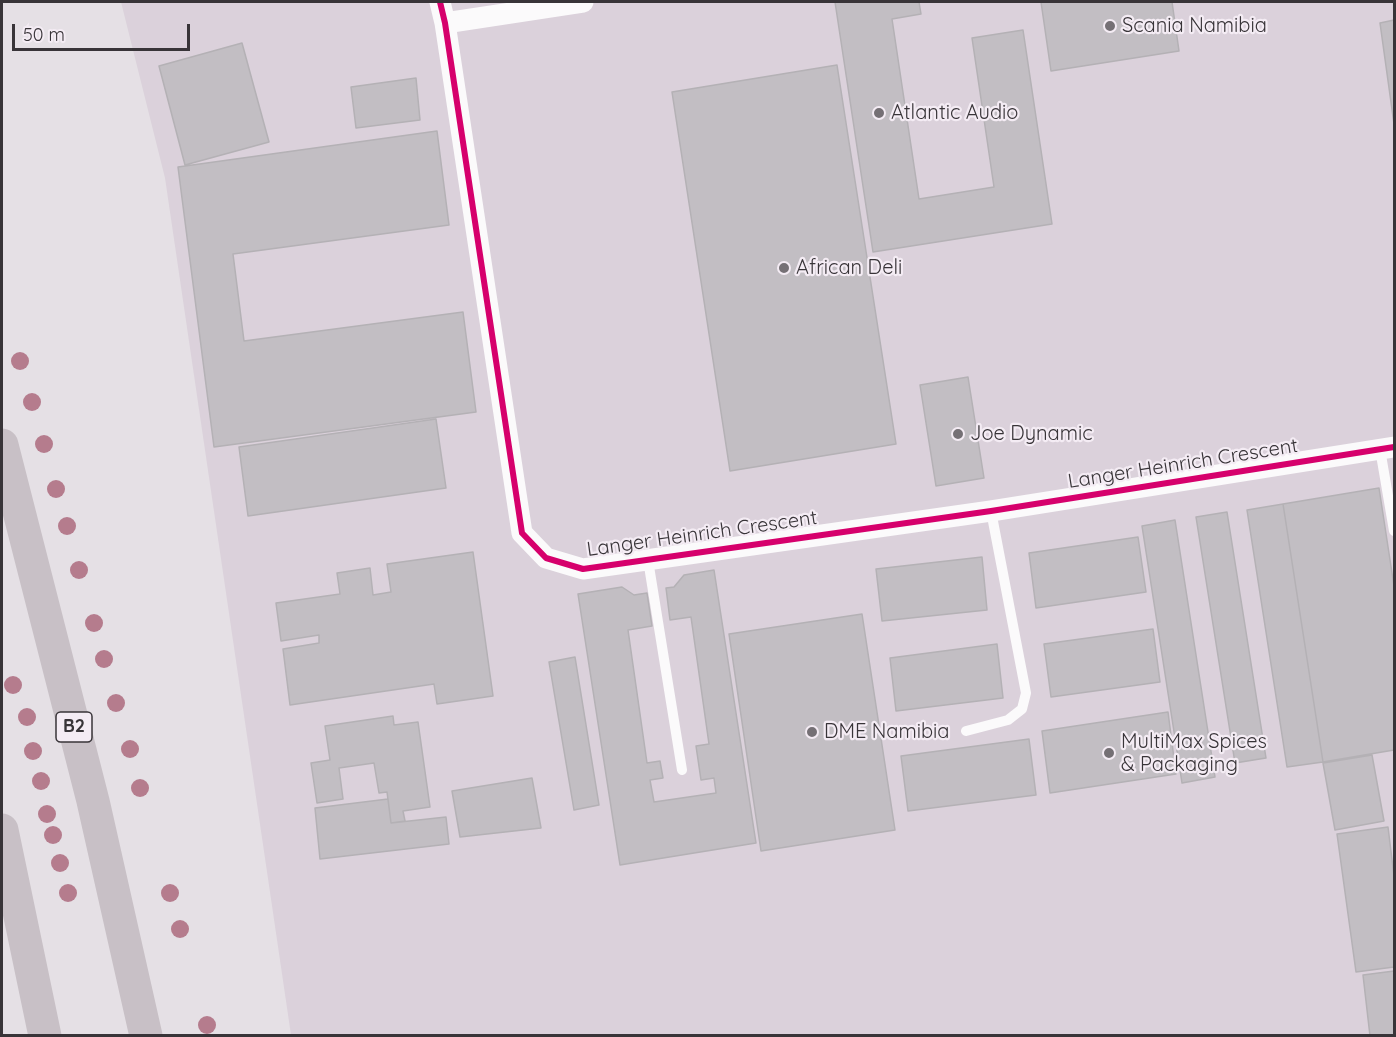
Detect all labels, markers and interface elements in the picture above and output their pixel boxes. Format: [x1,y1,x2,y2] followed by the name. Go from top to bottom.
[15,12,194,50] scale bar
[1122,14,1267,38] place label: Scania Namibia
[1103,19,1117,33] marker: Scania Namibia
[23,23,65,46] text: 50 m
[891,101,1018,125] place label: Atlantic Audio
[872,106,886,120] marker: Atlantic Audio
[796,256,902,280] place label: African Deli
[777,261,791,275] marker: African Deli
[970,422,1093,446] place label: Joe Dynamic
[951,427,965,441] marker: Joe Dynamic
[1066,434,1300,494] street label: Langer Heinrich Crescent
[585,506,819,562] street label: Langer Heinrich Crescent
[56,712,92,742] road number: B2
[824,720,949,744] place label: DME Namibia
[805,725,819,739] marker: DME Namibia
[1121,730,1267,777] place label: MultiMax Spices & Packaging
[1102,746,1116,760] marker: MultiMax Spices & Packaging

